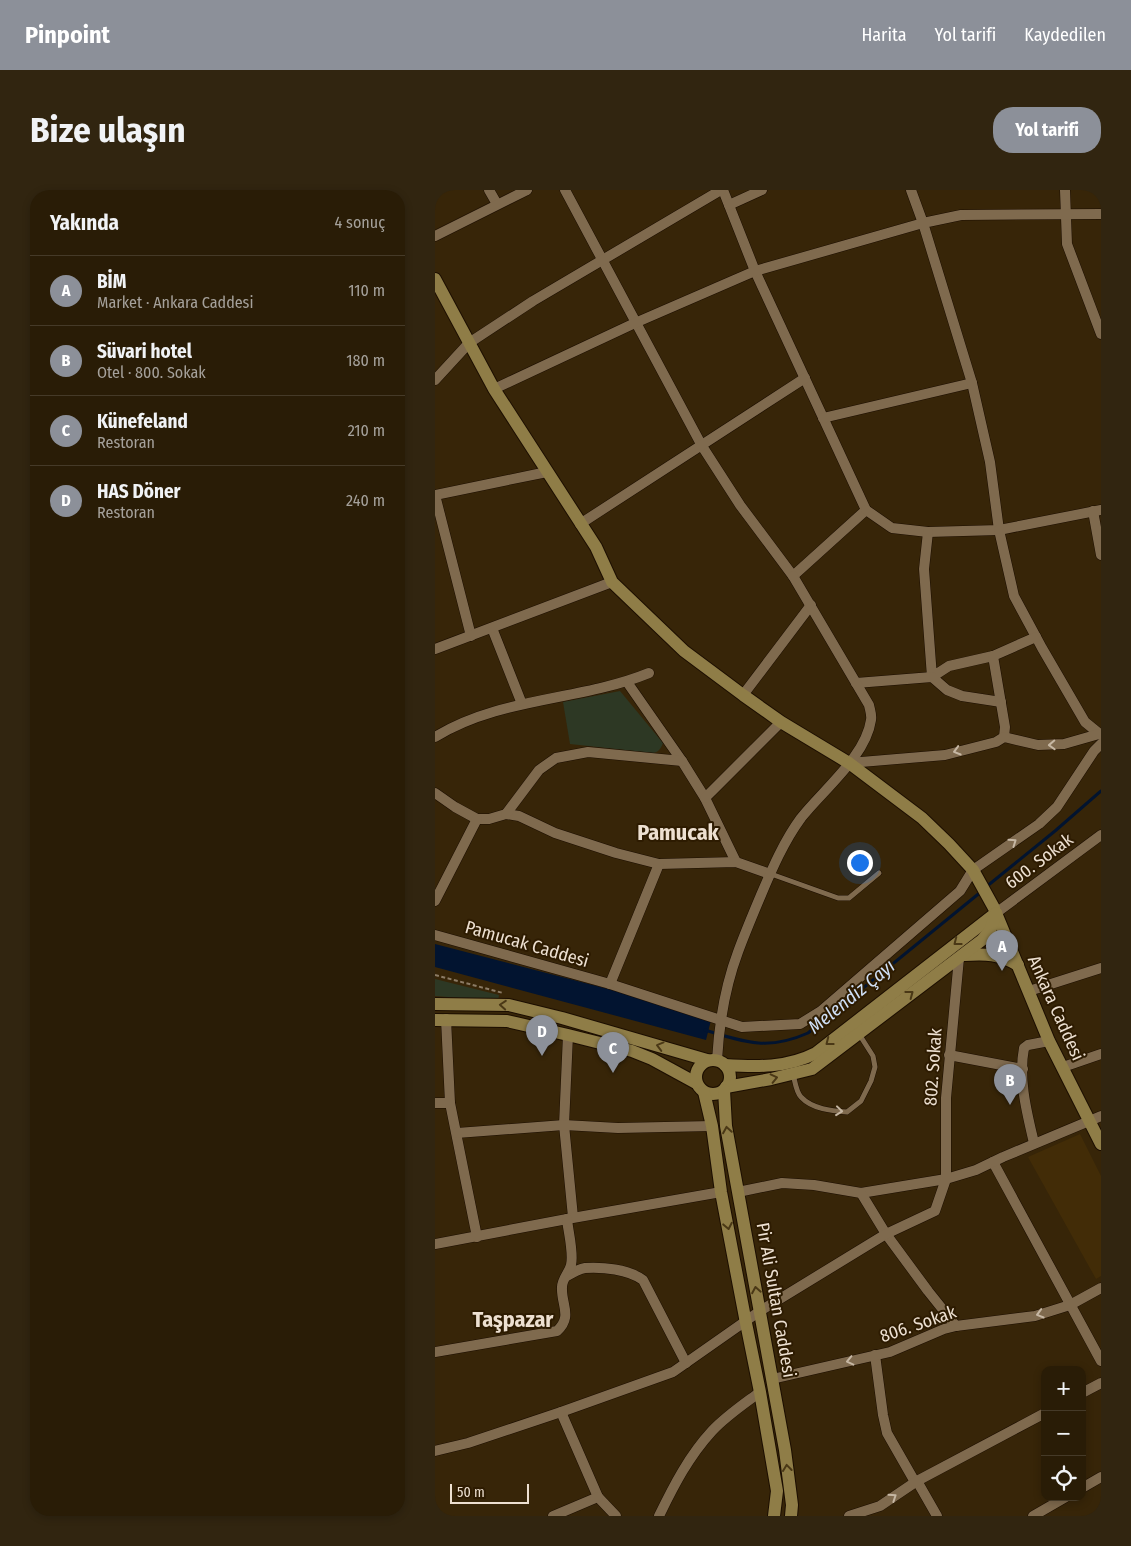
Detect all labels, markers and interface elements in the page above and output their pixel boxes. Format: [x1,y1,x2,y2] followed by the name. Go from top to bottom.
[25,21,110,49] text: Pinpoint
[861,24,907,46] text: Harita
[935,24,996,46] text: Yol tarifi
[1024,24,1106,46] text: Kaydedilen
[993,107,1101,153] button: Yol tarifi
[30,109,185,151] text: Bize ulaşın
[50,210,119,236] text: Yakında
[335,213,385,232] text: 4 sonuç
[97,270,126,293] text: BİM
[62,281,70,300] text: A
[348,281,385,300] text: 110 m
[97,293,253,312] text: Market · Ankara Caddesi
[97,340,192,363] text: Süvari hotel
[62,351,70,370] text: B
[346,351,385,370] text: 180 m
[97,363,206,382] text: Otel · 800. Sokak
[97,410,188,433] text: Künefeland
[62,421,70,440] text: C
[348,421,385,440] text: 210 m
[97,433,155,452] text: Restoran
[97,480,181,503] text: HAS Döner
[61,491,71,510] text: D
[346,491,385,510] text: 240 m
[97,503,155,522] text: Restoran
[1048,739,1056,750] one-way arrow
[954,746,962,756] one-way arrow
[637,819,720,846] district label: Pamucak
[1001,828,1078,894] street label: 600. Sokak
[1007,839,1016,848] one-way arrow
[847,850,873,876] your location
[463,916,591,972] street label: Pamucak Caddesi
[986,930,1018,971] pin: A
[954,937,963,945] one-way arrow
[1023,952,1089,1064] street label: Ankara Caddesi
[803,954,899,1038] water label: Melendiz Çayı
[904,992,913,1000] one-way arrow
[499,1000,507,1011] one-way arrow
[526,1015,558,1056] pin: D
[919,1027,947,1107] street label: 802. Sokak
[597,1032,629,1073] pin: C
[826,1037,835,1045] one-way arrow
[657,1041,665,1051] one-way arrow
[994,1064,1026,1105] pin: B
[770,1073,778,1084] one-way arrow
[835,1105,843,1116] one-way arrow
[722,1126,733,1134] one-way arrow
[752,1221,800,1379] street label: Pir Ali Sultan Caddesi
[722,1222,732,1230] one-way arrow
[752,1286,762,1295] one-way arrow
[877,1301,960,1347] street label: 806. Sokak
[473,1306,554,1333] district label: Taşpazar
[1036,1308,1045,1319] one-way arrow
[845,1355,854,1366] one-way arrow
[1041,1366,1086,1501] map controls
[1041,1366,1086,1411] button: +
[1041,1411,1086,1456] button: −
[1041,1456,1086,1501] button: locate
[782,1463,793,1471] one-way arrow
[450,1481,529,1504] scale bar
[457,1484,485,1501] text: 50 m
[887,1494,897,1503] one-way arrow

